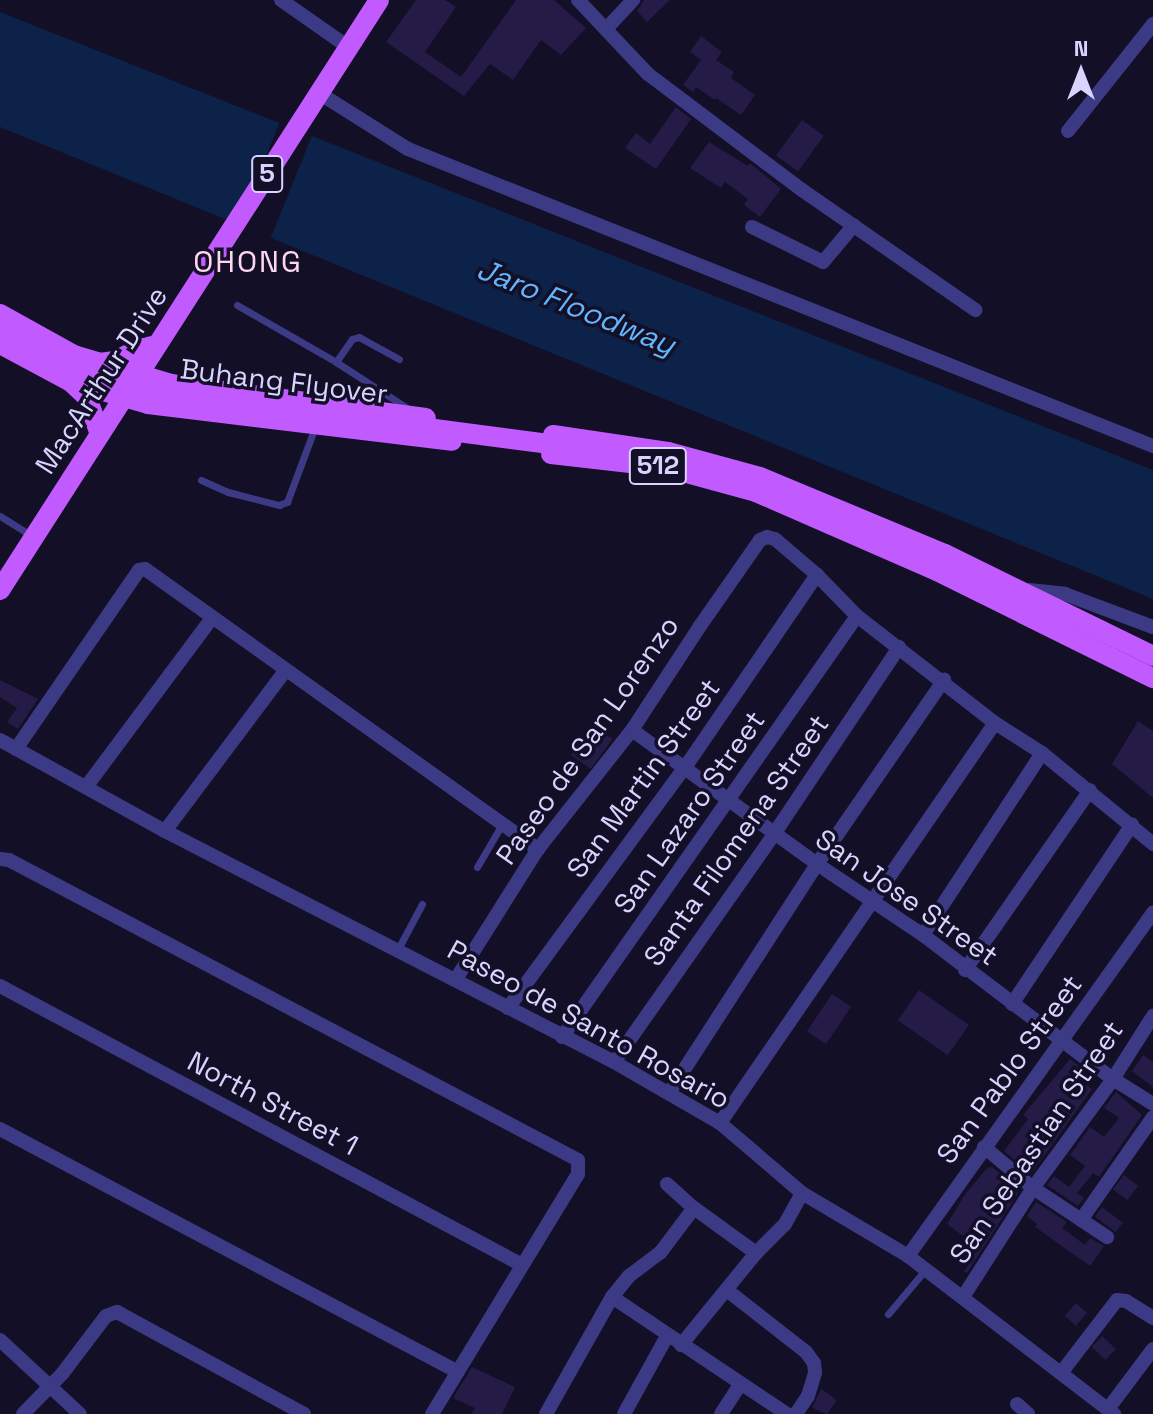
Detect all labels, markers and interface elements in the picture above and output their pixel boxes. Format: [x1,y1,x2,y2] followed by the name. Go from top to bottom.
[1041,32,1121,112] north arrow
[1074,34,1088,62] text: N
[251,152,283,196] road number: 5
[193,244,303,280] district label: OHONG
[472,251,680,363] water label: Jaro Floodway
[28,280,174,480] street label: MacArthur Drive
[178,352,390,410] street label: Buhang Flyover
[628,444,688,488] road number: 512
[489,609,685,871] street label: Paseo de San Lorenzo
[559,672,727,884] street label: San Martin Street
[606,704,772,920] street label: San Lazaro Street
[636,708,836,972] street label: Santa Filomena Street
[809,822,1005,972] street label: San Jose Street
[442,932,736,1116] street label: Paseo de Santo Rosario
[929,968,1089,1170] street label: San Pablo Street
[942,1014,1130,1270] street label: San Sebastian Street
[182,1044,364,1162] street label: North Street 1

